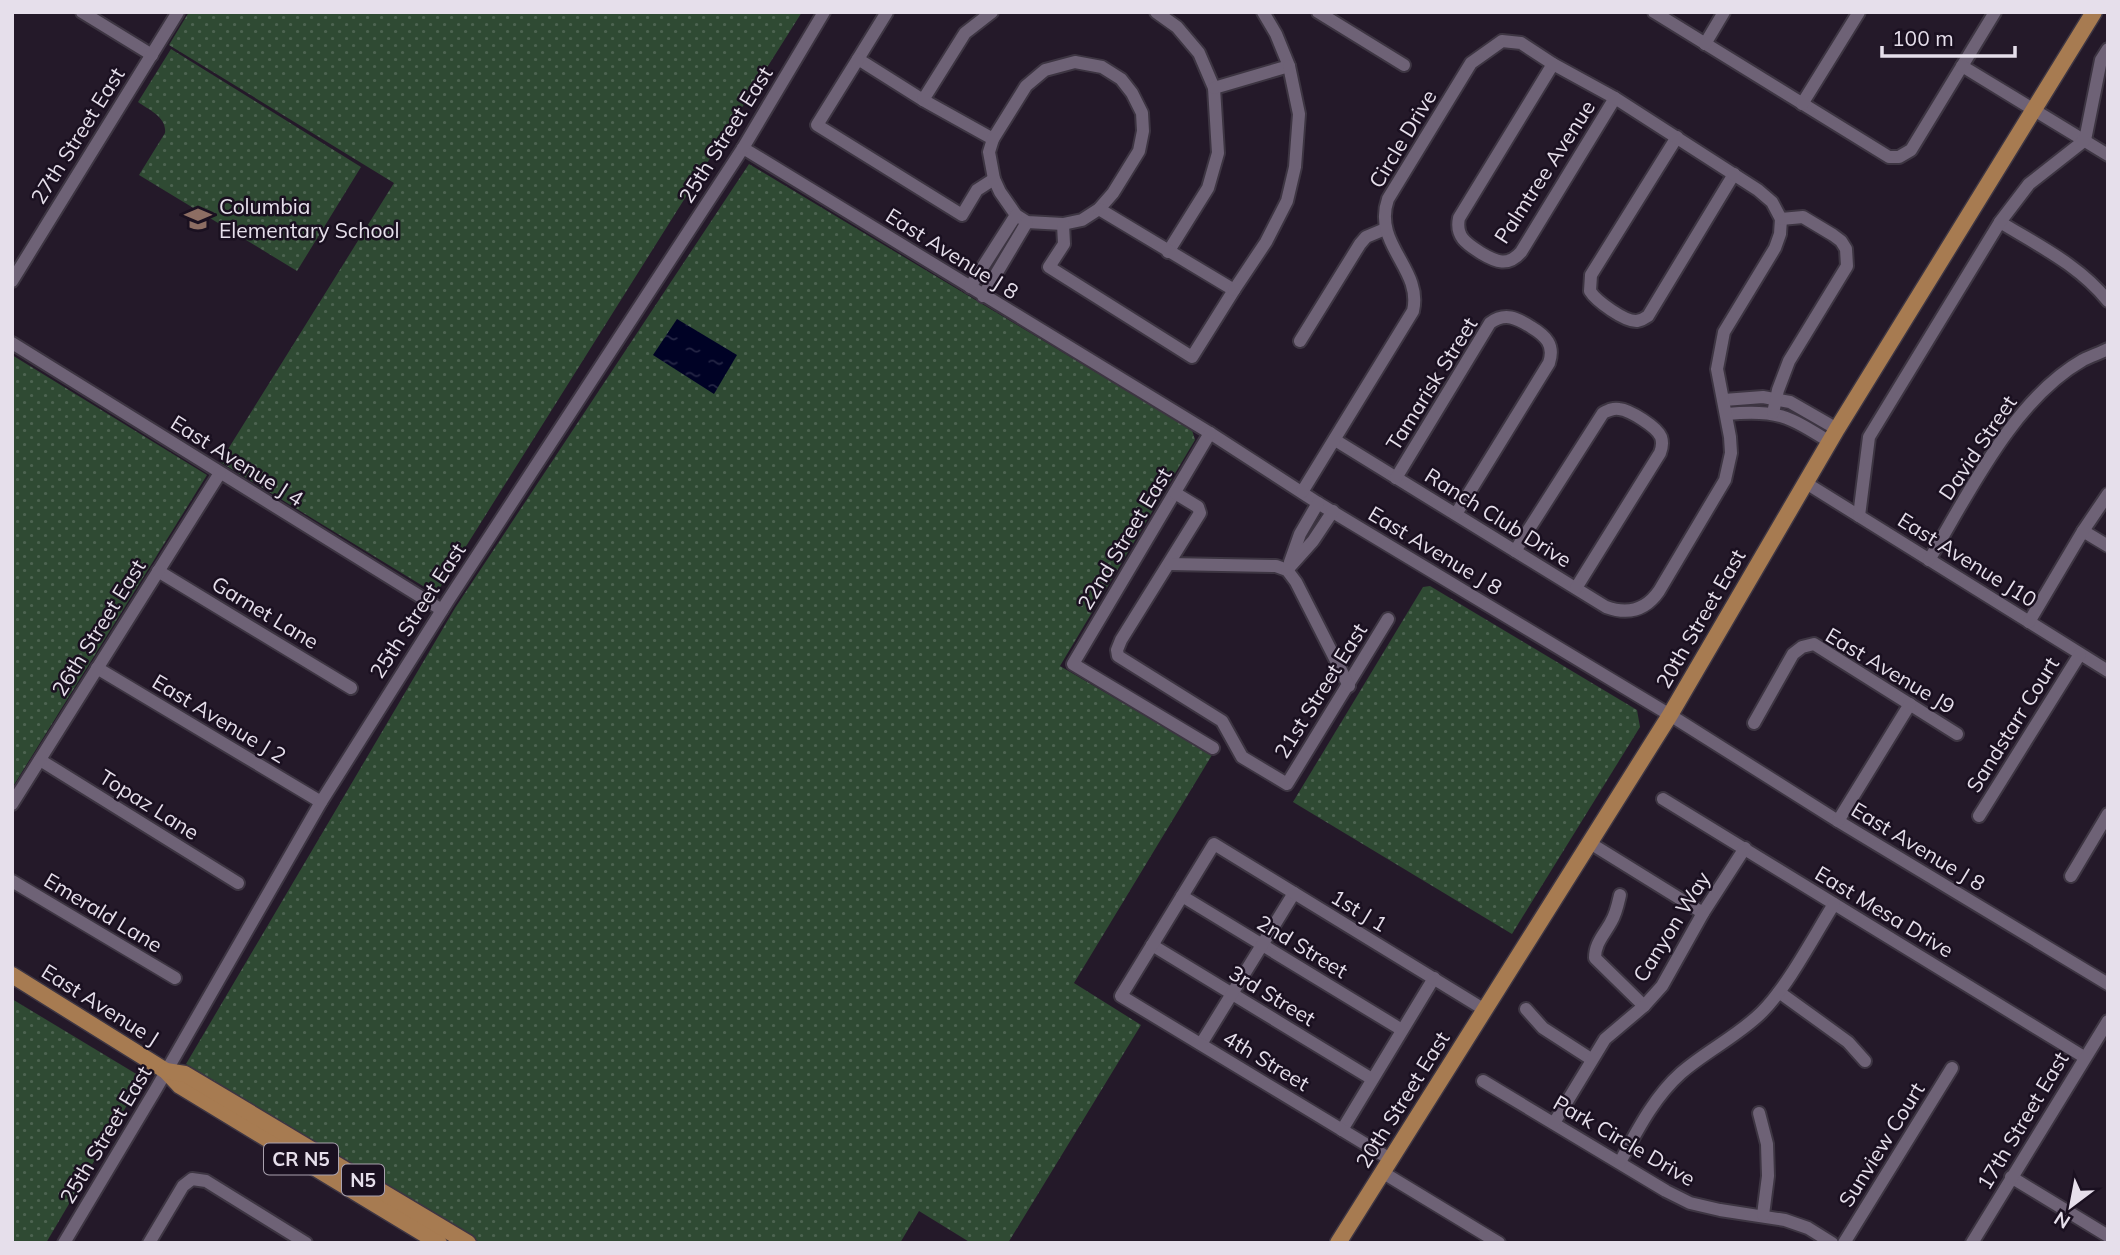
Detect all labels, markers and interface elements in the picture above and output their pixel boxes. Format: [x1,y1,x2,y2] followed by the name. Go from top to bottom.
[1882,14,2015,58] scale bar
[1892,25,1954,51] text: 100 m
[673,61,778,208] street label: 25th Street East
[25,62,130,209] street label: 27th Street East
[1363,85,1442,192] street label: Circle Drive
[1488,95,1600,248] street label: Palmtree Avenue
[219,193,400,243] place label: Columbia Elementary School
[881,202,1024,304] street label: East Avenue J 8
[183,204,213,234] school or university icon: Columbia Elementary School
[1380,312,1482,455] street label: Tamarisk Street
[1933,390,2022,505] street label: David Street
[166,409,309,512] street label: East Avenue J 4
[1420,462,1577,573] street label: Ranch Club Drive
[1071,463,1177,614] street label: 22nd Street East
[1364,500,1507,600] street label: East Avenue J 8
[1893,506,2042,612] street label: East Avenue J10
[364,538,471,683] street label: 25th Street East
[1650,544,1750,693] street label: 20th Street East
[46,554,151,701] street label: 26th Street East
[207,570,324,654] street label: Garnet Lane
[1268,618,1372,763] street label: 21st Street East
[1821,621,1960,719] street label: East Avenue J9
[1960,652,2064,797] street label: Sandstarr Court
[148,668,291,768] street label: East Avenue J 2
[95,763,204,845] street label: Topaz Lane
[1847,796,1990,896] street label: East Avenue J 8
[1811,860,1958,963] street label: East Mesa Drive
[1627,866,1715,987] street label: Canyon Way
[40,867,167,958] street label: Emerald Lane
[1327,883,1392,937] street label: 1st J 1
[1253,909,1353,983] street label: 2nd Street
[37,958,164,1051] street label: East Avenue J
[1225,959,1320,1031] street label: 3rd Street
[1219,1024,1314,1096] street label: 4th Street
[1350,1026,1455,1173] street label: 20th Street East
[1971,1047,2074,1194] street label: 17th Street East
[54,1061,157,1208] street label: 25th Street East
[1833,1077,1930,1212] street label: Sunview Court
[1549,1089,1700,1191] street label: Park Circle Drive
[264,1144,338,1175] road number: CR N5
[342,1164,384,1196] road number: N5
[2036,1171,2106,1241] north arrow
[2050,1206,2074,1234] text: N

